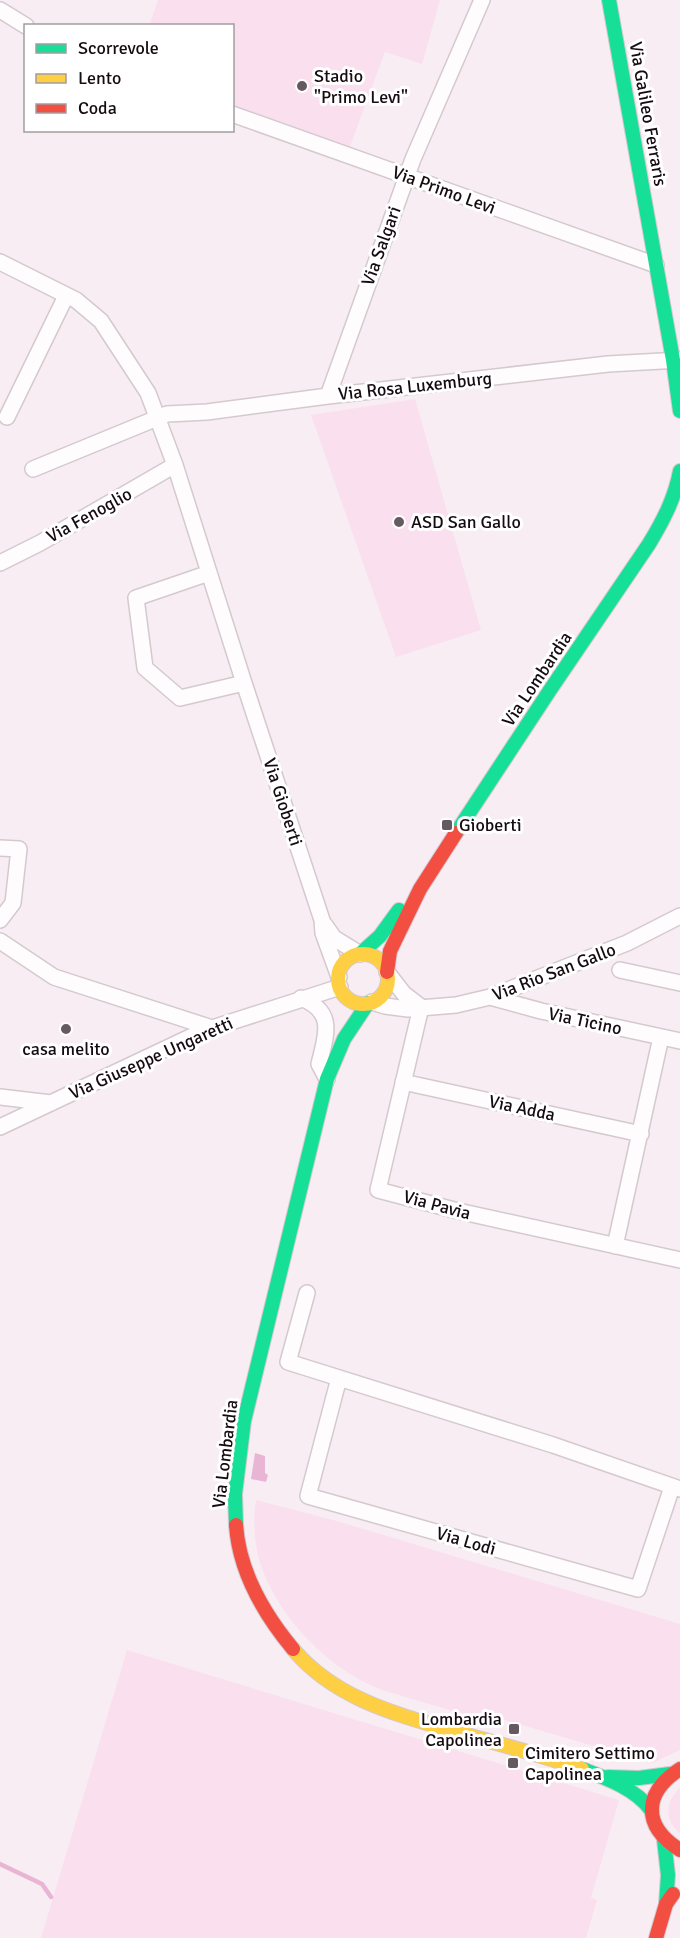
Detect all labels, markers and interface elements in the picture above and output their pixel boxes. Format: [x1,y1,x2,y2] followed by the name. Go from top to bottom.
[24,24,234,132] legend
[78,37,159,59] text: Scorrevole
[624,40,672,188] street label: Via Galileo Ferraris
[314,65,408,108] place label: Stadio "Primo Levi"
[78,67,121,89] text: Lento
[295,79,309,93] marker: Stadio "Primo Levi"
[78,97,117,119] text: Coda
[389,161,499,219] street label: Via Primo Levi
[356,203,406,289] street label: Via Salgari
[337,367,493,405] street label: Via Rosa Luxemburg
[42,483,136,547] street label: Via Fenoglio
[411,511,521,533] place label: ASD San Gallo
[392,515,406,529] marker: ASD San Gallo
[497,627,577,731] street label: Via Lombardia
[258,755,308,849] street label: Via Gioberti
[459,814,522,836] place label: Gioberti
[440,818,454,832] marker: Gioberti
[489,938,619,1006] street label: Via Rio San Gallo
[546,1002,624,1040] street label: Via Ticino
[66,1012,236,1104] street label: Via Giuseppe Ungaretti
[59,1022,73,1036] marker: casa melito
[22,1038,110,1060] place label: casa melito
[487,1090,557,1126] street label: Via Adda
[401,1185,473,1225] street label: Via Pavia
[207,1398,243,1510] street label: Via Lombardia
[434,1522,498,1560] street label: Via Lodi
[421,1708,502,1751] place label: Lombardia Capolinea
[507,1722,521,1736] marker: Lombardia Capolinea
[525,1742,655,1785] place label: Cimitero Settimo Capolinea
[506,1756,520,1770] marker: Cimitero Settimo Capolinea

